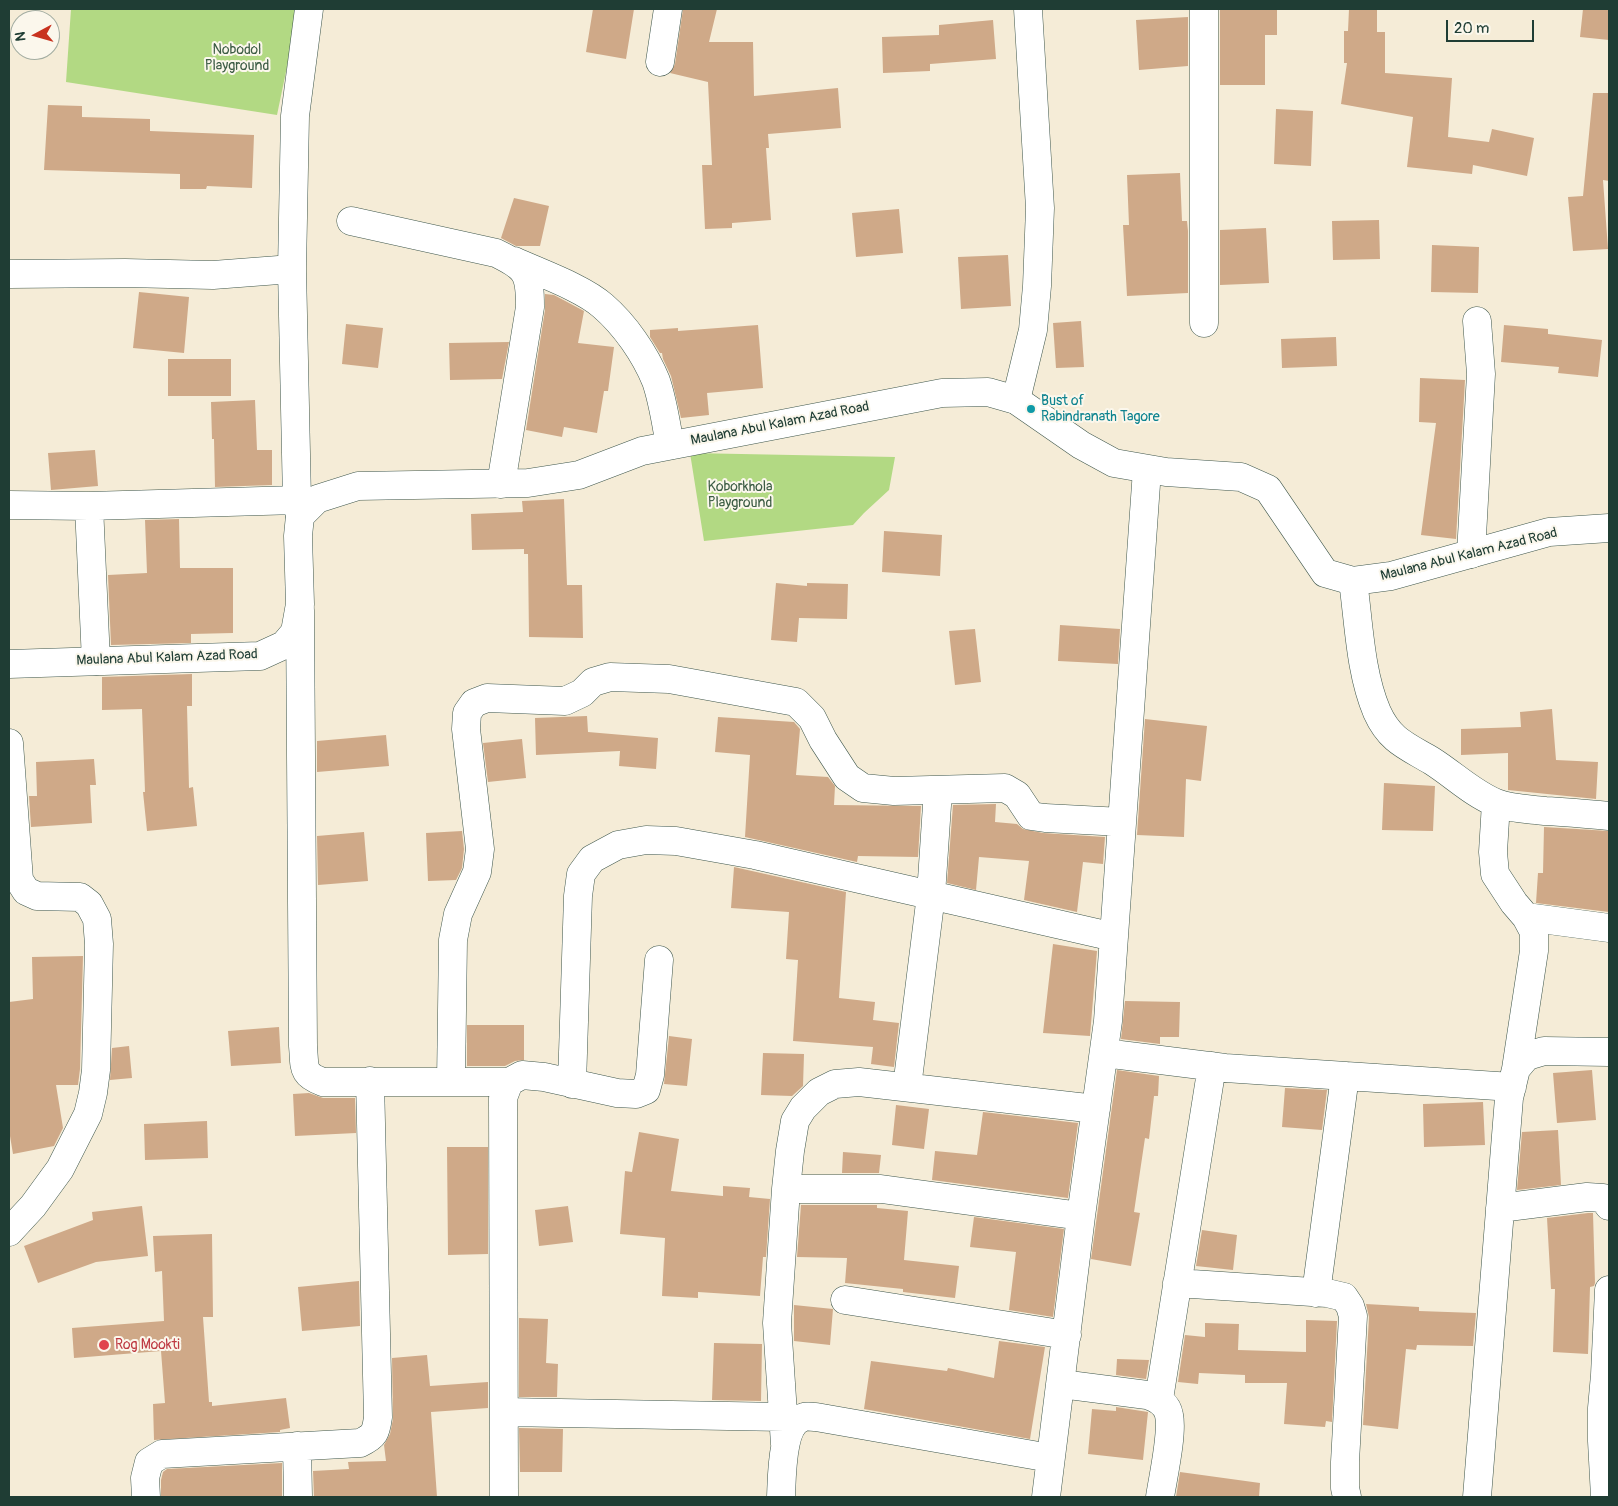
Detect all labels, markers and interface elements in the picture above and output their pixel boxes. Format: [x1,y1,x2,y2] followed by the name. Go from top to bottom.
[10,10,60,60] north arrow
[1448,10,1536,42] scale bar
[1454,19,1489,38] text: 20 m
[12,31,30,42] text: N
[205,42,269,74] park label: Nobodol Playground
[1041,393,1160,426] place label: Bust of Rabindranath Tagore
[689,398,871,450] street label: Maulana Abul Kalam Azad Road
[1025,403,1037,415] marker: Bust of Rabindranath Tagore
[707,479,773,512] park label: Koborkhola Playground
[1379,525,1559,585] street label: Maulana Abul Kalam Azad Road
[76,646,258,670] street label: Maulana Abul Kalam Azad Road
[115,1337,180,1353] place label: Rog Mookti
[97,1338,111,1352] marker: Rog Mookti

